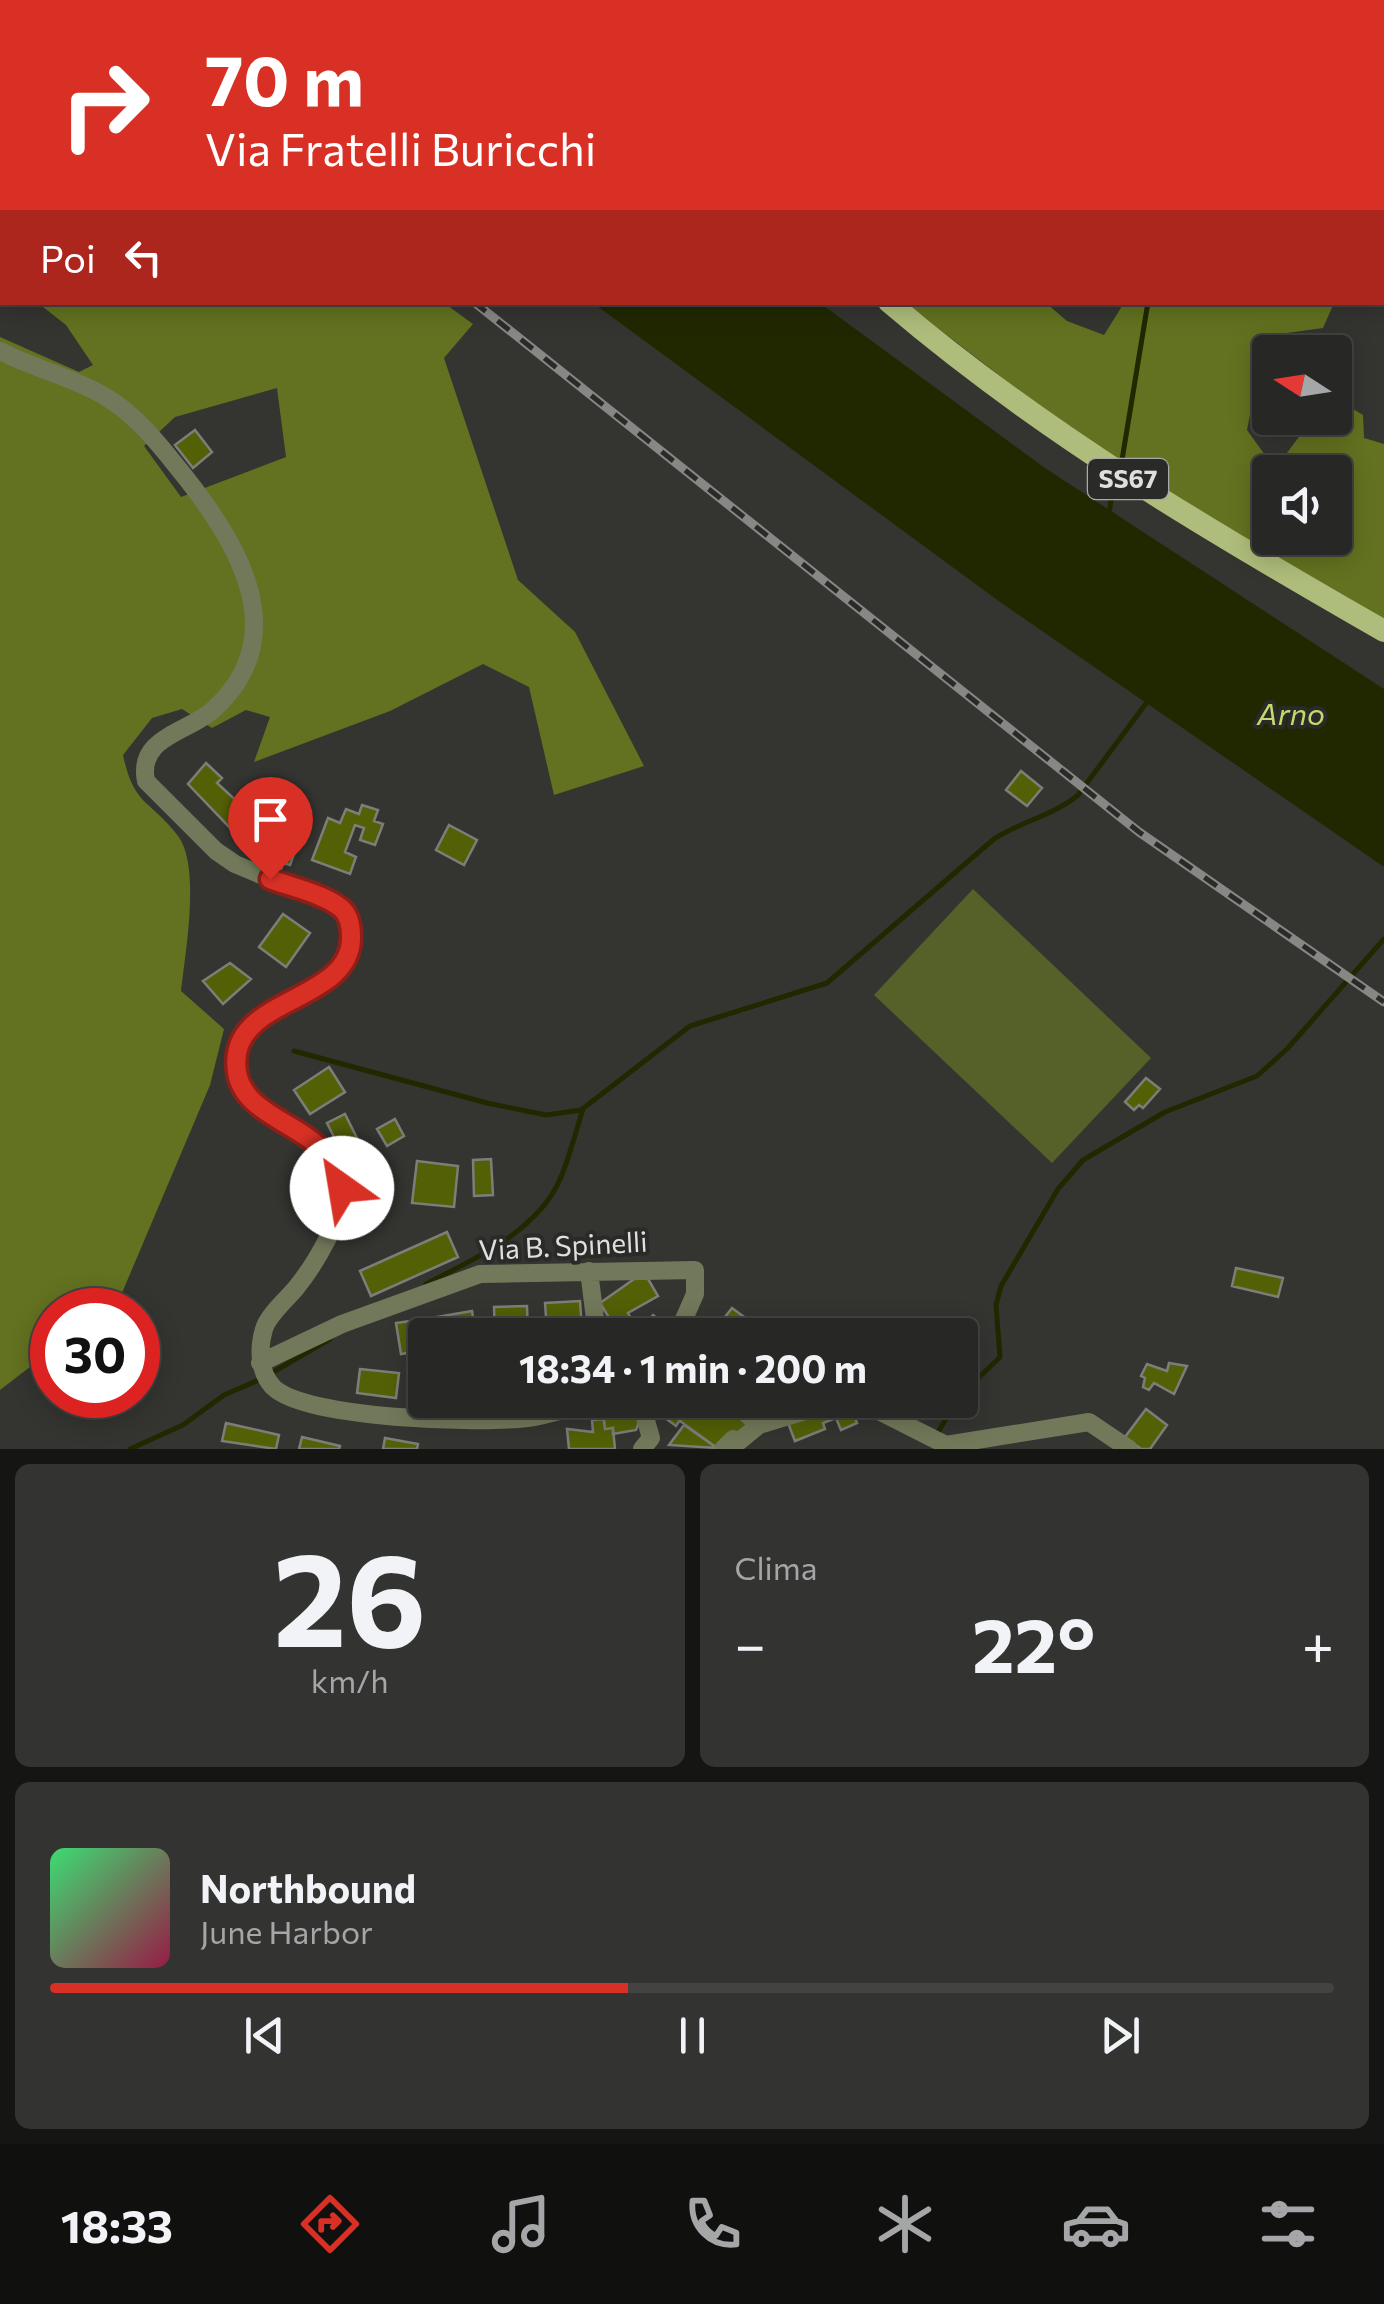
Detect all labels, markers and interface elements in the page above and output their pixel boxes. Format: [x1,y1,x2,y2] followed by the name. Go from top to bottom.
[205,35,364,120] text: 70 m
[40,40,170,170] icon: right
[205,120,596,175] text: Via Fratelli Buricchi
[116,230,171,285] icon: left
[40,234,96,281] text: Poi
[1252,335,1352,435] north arrow
[1252,335,1352,555] map controls
[1252,455,1352,555] button: sound
[1088,459,1168,499] road number: SS67
[1256,694,1325,731] water label: Arno
[228,777,313,880] pin
[243,792,298,847] icon: arrive
[290,1136,394,1240] position arrow
[478,1224,648,1266] street label: Via B. Spinelli
[30,1288,160,1418] speed limit sign: 30
[519,1344,867,1391] text: 18:34 · 1 min · 200 m
[273,1515,426,1674] text: 26
[735,1547,817,1587] text: Clima
[972,1597,1095,1688] text: 22°
[735,1609,766,1676] text: −
[1302,1609,1334,1676] text: +
[311,1660,389,1700] text: km/h
[200,1864,416,1911] text: Northbound
[200,1911,373,1951] text: June Harbor
[237,2008,292,2063] icon: previous
[665,2008,720,2063] icon: pause
[1093,2008,1148,2063] icon: next
[295,2189,365,2259] icon: directions
[486,2189,556,2259] icon: music
[678,2189,748,2259] icon: phone
[870,2189,940,2259] icon: climate
[1061,2189,1131,2259] icon: car
[1253,2189,1323,2259] icon: filters
[61,2197,173,2252] text: 18:33

